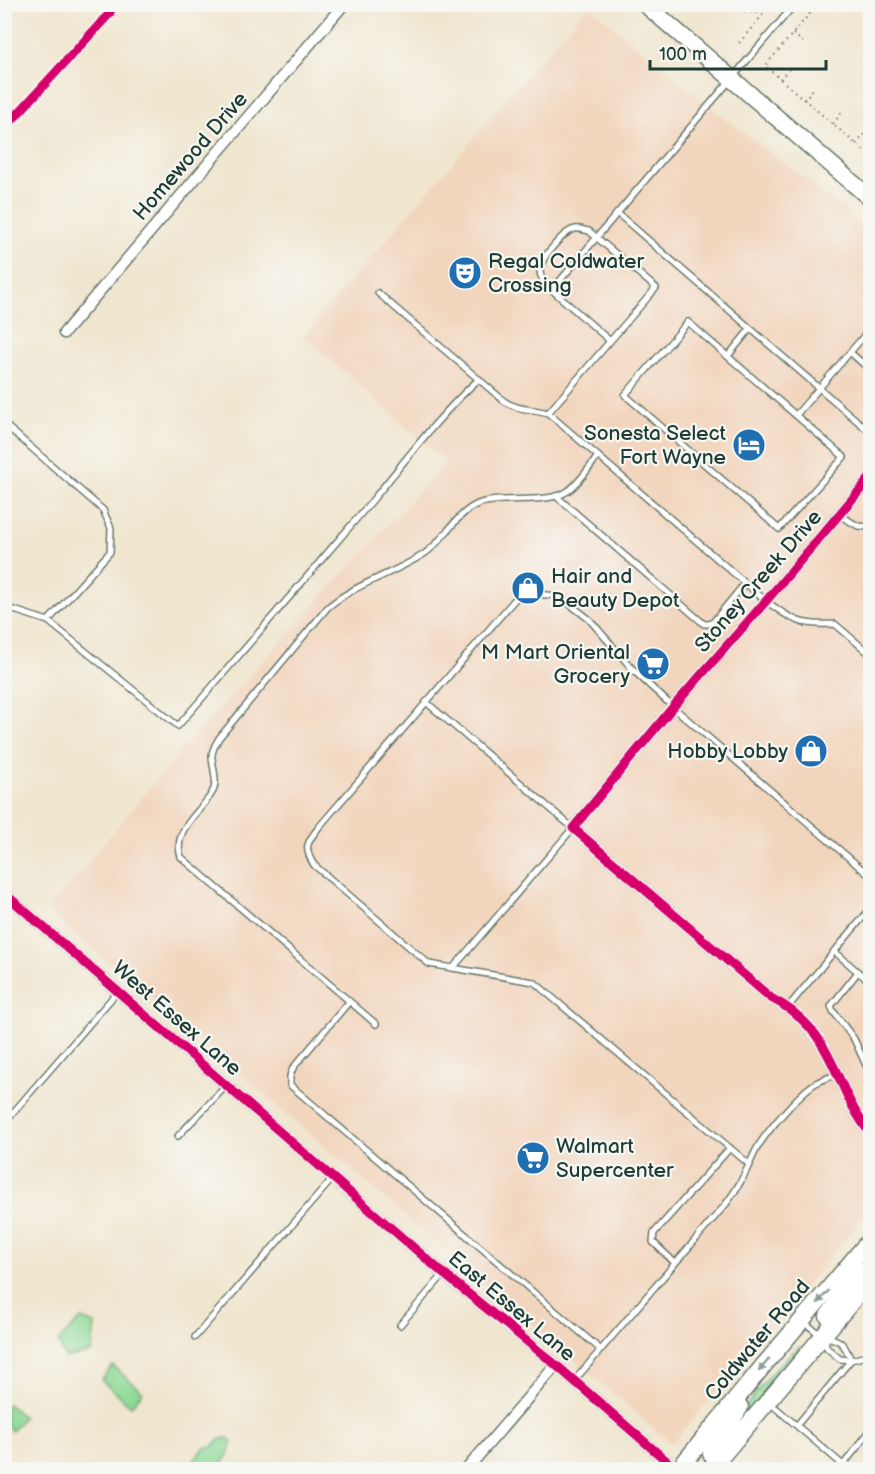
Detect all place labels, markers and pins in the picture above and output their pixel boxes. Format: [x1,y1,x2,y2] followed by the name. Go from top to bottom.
[488,249,644,298] place label: Regal Coldwater Crossing
[447,255,483,291] theatre icon: Regal Coldwater Crossing
[584,421,727,470] place label: Sonesta Select Fort Wayne
[731,427,767,463] hotel icon: Sonesta Select Fort Wayne
[551,564,680,613] place label: Hair and Beauty Depot
[510,570,546,606] shop icon: Hair and Beauty Depot
[481,640,631,689] place label: M Mart Oriental Grocery
[635,646,671,682] supermarket icon: M Mart Oriental Grocery
[793,733,829,769] shop icon: Hobby Lobby
[667,739,789,764] place label: Hobby Lobby
[556,1134,674,1183] place label: Walmart Supercenter
[515,1140,551,1176] supermarket icon: Walmart Supercenter

